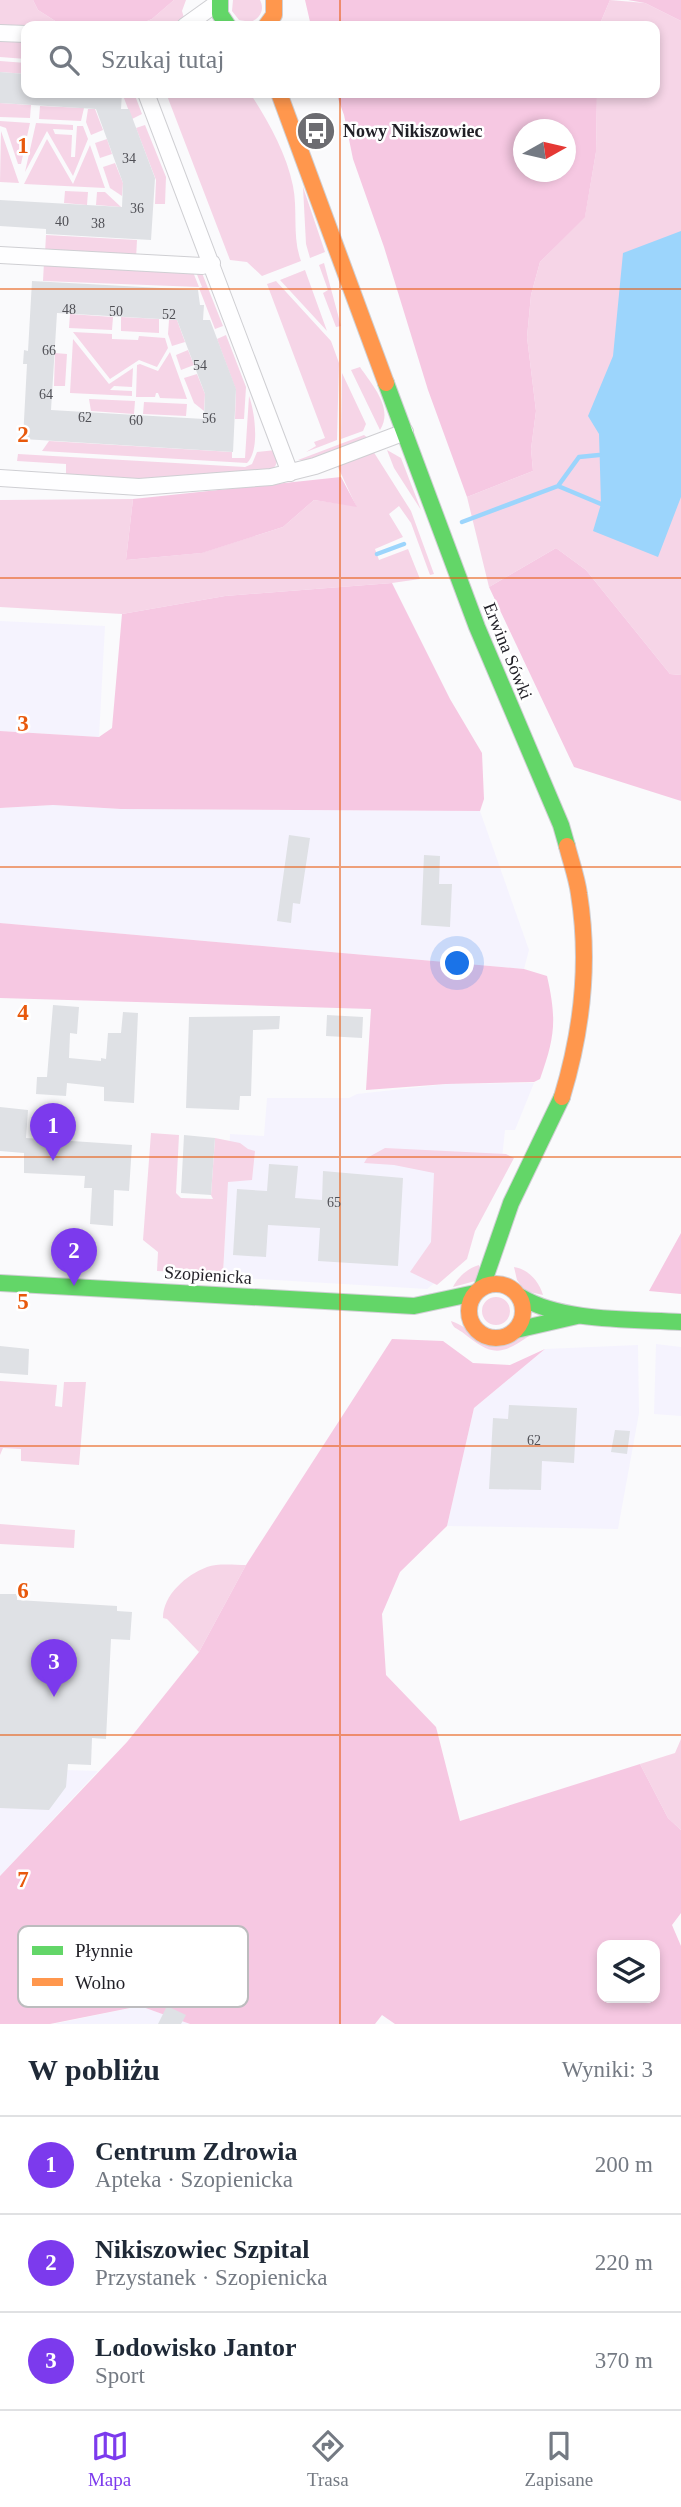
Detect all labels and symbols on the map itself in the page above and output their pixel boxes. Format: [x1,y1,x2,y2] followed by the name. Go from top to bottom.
[295,110,337,152] bus stop icon: Nowy Nikiszowiec
[513,119,576,182] north arrow
[343,121,482,141] place label: Nowy Nikiszowiec
[17,133,29,158] text: 1
[122,151,136,166] house number: 34
[130,201,144,216] house number: 36
[55,214,69,229] house number: 40
[91,216,105,231] house number: 38
[62,302,76,317] house number: 48
[109,304,123,319] house number: 50
[162,307,176,322] house number: 52
[42,343,56,358] house number: 66
[193,358,207,373] house number: 54
[39,387,53,402] house number: 64
[78,410,92,425] house number: 62
[202,411,216,426] house number: 56
[129,413,143,428] house number: 60
[17,422,29,447] text: 2
[480,600,536,702] street label: Erwina Sówki
[17,711,29,736] text: 3
[440,946,474,980] your location
[17,1000,29,1025] text: 4
[30,1103,76,1161] pin: 1
[327,1195,341,1210] house number: 65
[51,1228,97,1286] pin: 2
[163,1262,253,1288] street label: Szopienicka
[17,1289,29,1314] text: 5
[527,1433,541,1448] house number: 62
[17,1578,29,1603] text: 6
[31,1639,77,1697] pin: 3
[17,1867,29,1892] text: 7
[18,1926,248,2007] legend
[75,1940,133,1961] text: Płynnie
[75,1972,125,1993] text: Wolno

